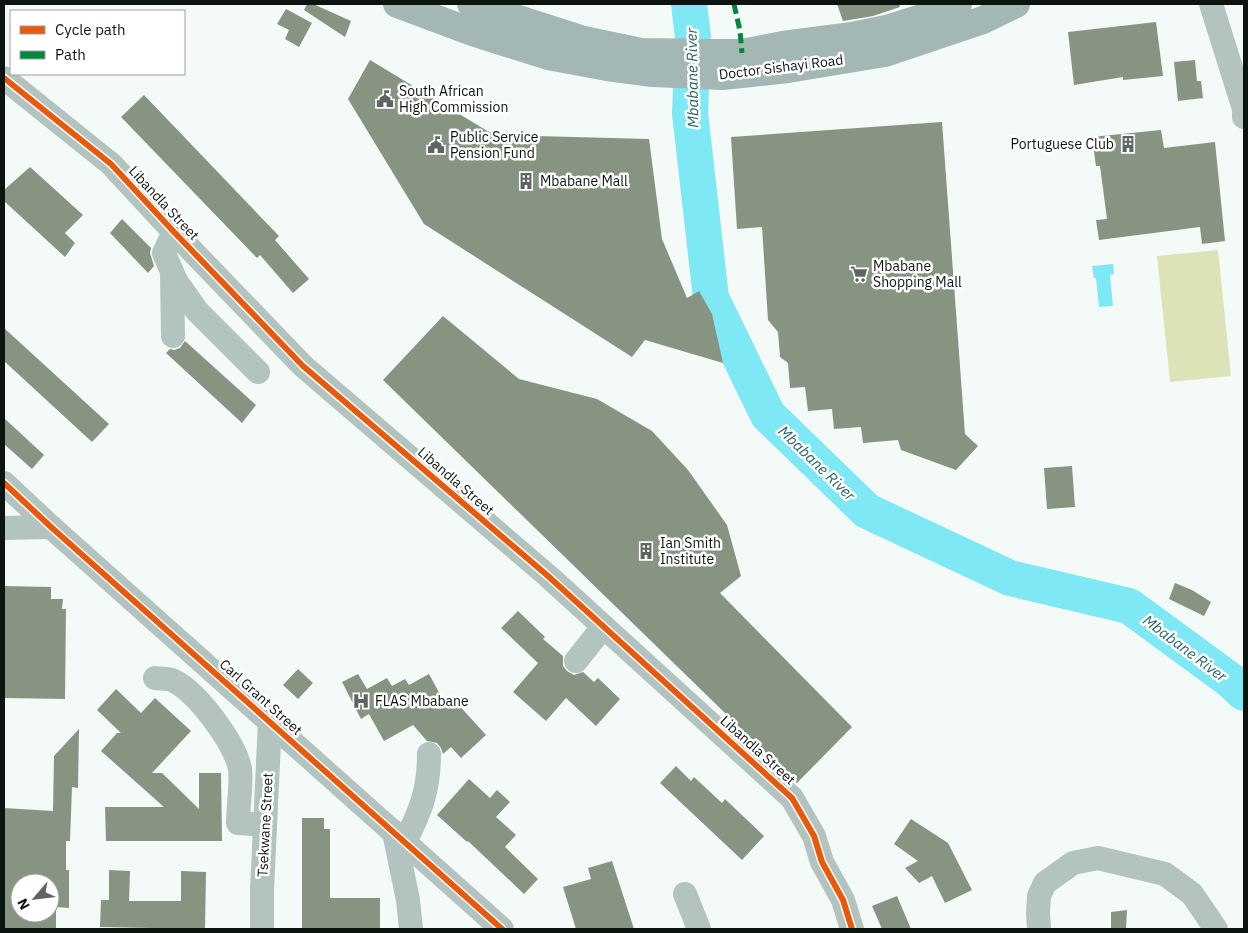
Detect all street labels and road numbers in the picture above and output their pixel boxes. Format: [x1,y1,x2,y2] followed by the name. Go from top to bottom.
[718,50,844,84] street label: Doctor Sishayi Road
[125,162,203,244] street label: Libandla Street
[414,443,498,519] street label: Libandla Street
[216,655,306,739] street label: Carl Grant Street
[717,711,799,789] street label: Libandla Street
[253,772,277,878] street label: Tsekwane Street

